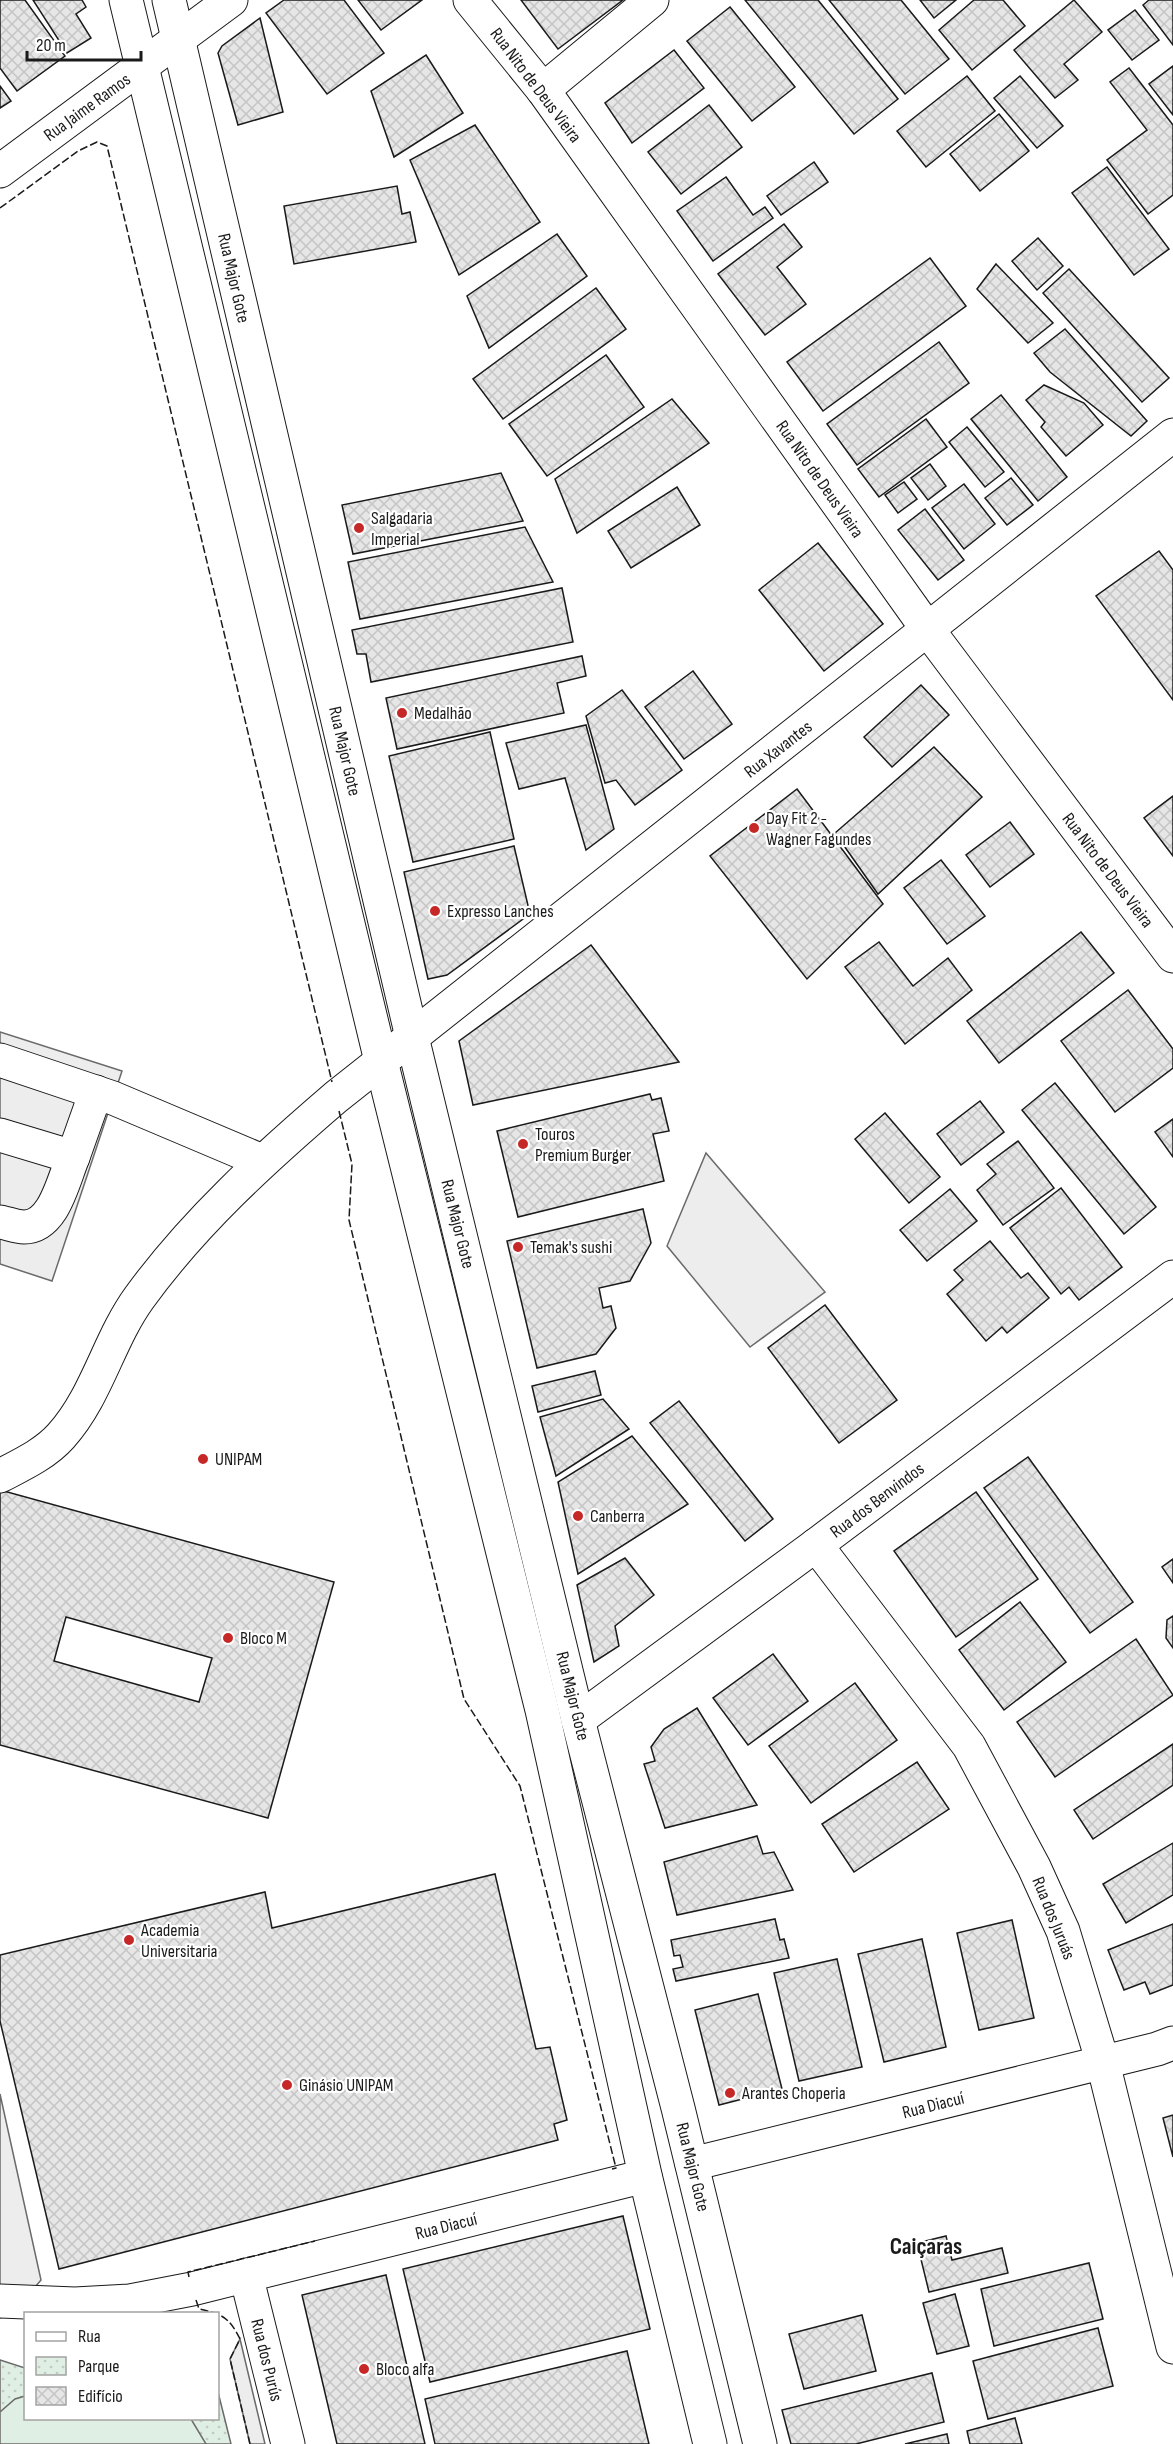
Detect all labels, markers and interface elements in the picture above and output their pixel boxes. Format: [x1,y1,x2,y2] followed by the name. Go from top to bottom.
[27,24,141,62] scale bar
[486,24,586,147] street label: Rua Nito de Deus Vieira
[36,35,66,56] text: 20 m
[40,69,135,146] street label: Rua Jaime Ramos
[213,231,254,325] street label: Rua Major Gote
[771,417,868,542] street label: Rua Nito de Deus Vieira
[371,508,433,550] place label: Salgadaria Imperial
[352,521,366,535] marker: Salgadaria Imperial
[414,703,472,724] place label: Medalhão
[324,704,365,798] street label: Rua Major Gote
[395,706,409,720] marker: Medalhão
[740,716,816,782] street label: Rua Xavantes
[766,808,871,850] place label: Day Fit 2 - Wagner Fagundes
[1058,809,1158,932] street label: Rua Nito de Deus Vieira
[747,821,761,835] marker: Day Fit 2 - Wagner Fagundes
[447,901,554,922] place label: Expresso Lanches
[428,904,442,918] marker: Expresso Lanches
[535,1124,631,1166] place label: Touros Premium Burger
[516,1137,530,1151] marker: Touros Premium Burger
[436,1177,479,1271] street label: Rua Major Gote
[530,1237,612,1258] place label: Temak's sushi
[511,1240,525,1254] marker: Temak's sushi
[215,1449,262,1470] place label: UNIPAM
[196,1452,210,1466] marker: UNIPAM
[826,1458,928,1543] street label: Rua dos Benvindos
[590,1506,645,1527] place label: Canberra
[571,1509,585,1523] marker: Canberra
[240,1628,287,1649] place label: Bloco M
[221,1631,235,1645] marker: Bloco M
[551,1649,594,1743] street label: Rua Major Gote
[1027,1874,1080,1963] street label: Rua dos Juruás
[140,1920,218,1962] place label: Academia Universitaria
[122,1933,136,1947] marker: Academia Universitaria
[299,2075,393,2096] place label: Ginásio UNIPAM
[280,2078,294,2092] marker: Ginásio UNIPAM
[741,2083,846,2104] place label: Arantes Choperia
[723,2086,737,2100] marker: Arantes Choperia
[900,2088,967,2123] street label: Rua Diacuí
[671,2120,714,2214] street label: Rua Major Gote
[413,2209,480,2244] street label: Rua Diacuí
[890,2232,962,2261] district label: Caiçaras
[24,2312,219,2420] legend
[246,2317,287,2404] street label: Rua dos Purús
[78,2326,101,2347] text: Rua
[78,2356,119,2377] text: Parque
[376,2359,435,2380] place label: Bloco alfa
[357,2362,371,2376] marker: Bloco alfa
[78,2386,123,2407] text: Edifício

